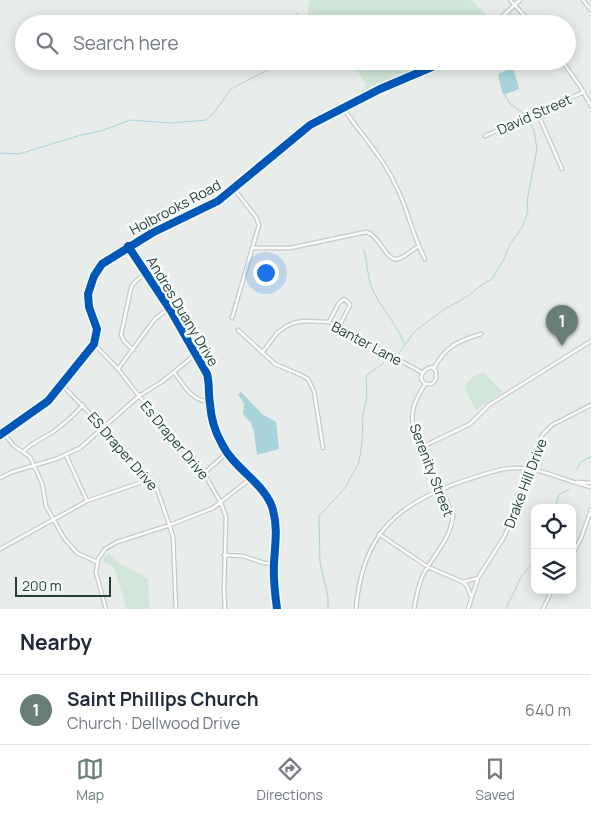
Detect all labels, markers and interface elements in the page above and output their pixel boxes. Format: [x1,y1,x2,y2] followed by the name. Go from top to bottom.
[15,15,576,70] search box
[33,29,61,57] icon: search
[73,30,179,56] text: Search here
[494,89,575,139] street label: David Street
[126,175,224,239] street label: Holbrooks Road
[143,252,223,370] street label: Andres Duany Drive
[253,260,279,286] your location
[546,305,578,346] pin: 1
[328,316,406,370] street label: Banter Lane
[137,397,213,483] street label: Es Draper Drive
[84,408,162,494] street label: ES Draper Drive
[406,421,459,520] street label: Serenity Street
[499,435,551,531] street label: Drake Hill Drive
[531,504,576,594] map controls
[531,504,576,549] button: locate
[531,549,576,594] button: layers
[15,574,111,597] scale bar
[22,576,62,595] text: 200 m
[20,628,92,656] text: Nearby
[67,686,259,712] text: Saint Phillips Church
[32,699,40,721] text: 1
[525,699,571,721] text: 640 m
[67,712,240,734] text: Church · Dellwood Drive
[76,755,104,804] tab: Map
[257,755,323,804] tab: Directions
[475,755,515,804] tab: Saved

